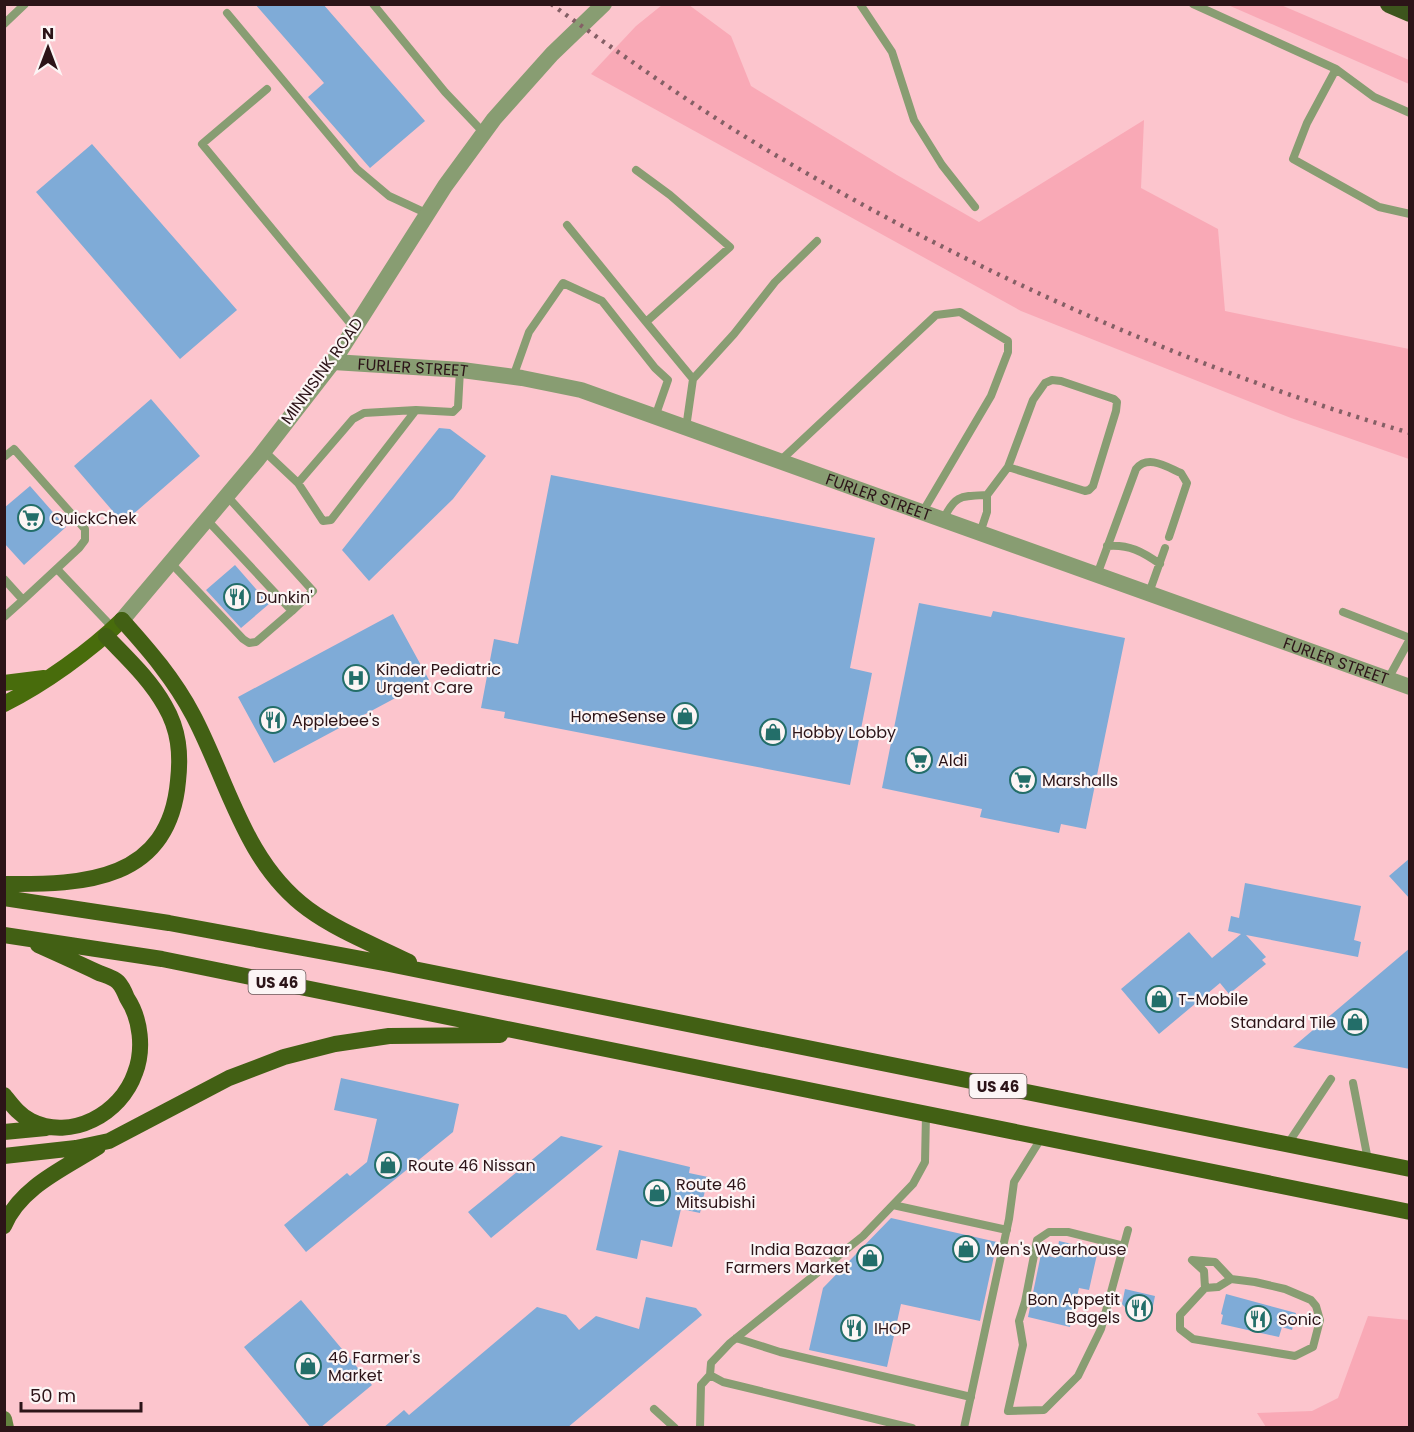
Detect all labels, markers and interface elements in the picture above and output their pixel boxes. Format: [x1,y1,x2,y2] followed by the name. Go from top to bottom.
[18,18,78,78] north arrow
[42,22,54,45] text: N
[275,313,369,429] street label: MINNISINK ROAD
[357,352,470,382] street label: FURLER STREET
[823,467,935,526] street label: FURLER STREET
[16,503,46,533] supermarket icon: QuickChek
[51,507,137,530] place label: QuickChek
[222,582,252,612] restaurant icon: Dunkin'
[256,586,313,609] place label: Dunkin'
[1280,631,1392,690] street label: FURLER STREET
[376,658,501,699] place label: Kinder Pediatric Urgent Care
[341,663,371,693] hospital icon: Kinder Pediatric Urgent Care
[670,701,700,731] shop icon: HomeSense
[258,705,288,735] restaurant icon: Applebee's
[570,705,666,728] place label: HomeSense
[292,709,380,732] place label: Applebee's
[758,717,788,747] shop icon: Hobby Lobby
[792,721,896,744] place label: Hobby Lobby
[904,745,934,775] supermarket icon: Aldi
[938,749,967,772] place label: Aldi
[1008,765,1038,795] supermarket icon: Marshalls
[1042,769,1118,792] place label: Marshalls
[248,970,306,994] road number: US 46
[1144,984,1174,1014] shop icon: T-Mobile
[1178,988,1248,1011] place label: T-Mobile
[1340,1007,1370,1037] shop icon: Standard Tile
[1231,1011,1336,1034] place label: Standard Tile
[970,1074,1026,1098] road number: US 46
[373,1150,403,1180] shop icon: Route 46 Nissan
[408,1154,536,1177] place label: Route 46 Nissan
[676,1173,755,1214] place label: Route 46 Mitsubishi
[642,1178,672,1208] shop icon: Route 46 Mitsubishi
[951,1234,981,1264] shop icon: Men's Wearhouse
[726,1238,850,1279] place label: India Bazaar Farmers Market
[986,1238,1126,1261] place label: Men's Wearhouse
[855,1243,885,1273] shop icon: India Bazaar Farmers Market
[1028,1288,1120,1329] place label: Bon Appetit Bagels
[1124,1293,1154,1323] restaurant icon: Bon Appetit Bagels
[1243,1304,1273,1334] restaurant icon: Sonic
[1278,1308,1322,1331] place label: Sonic
[839,1313,869,1343] restaurant icon: IHOP
[874,1317,911,1340] place label: IHOP
[328,1346,421,1387] place label: 46 Farmer's Market
[293,1351,323,1381] shop icon: 46 Farmer's Market
[21,1375,141,1413] scale bar
[30,1383,76,1408] text: 50 m

